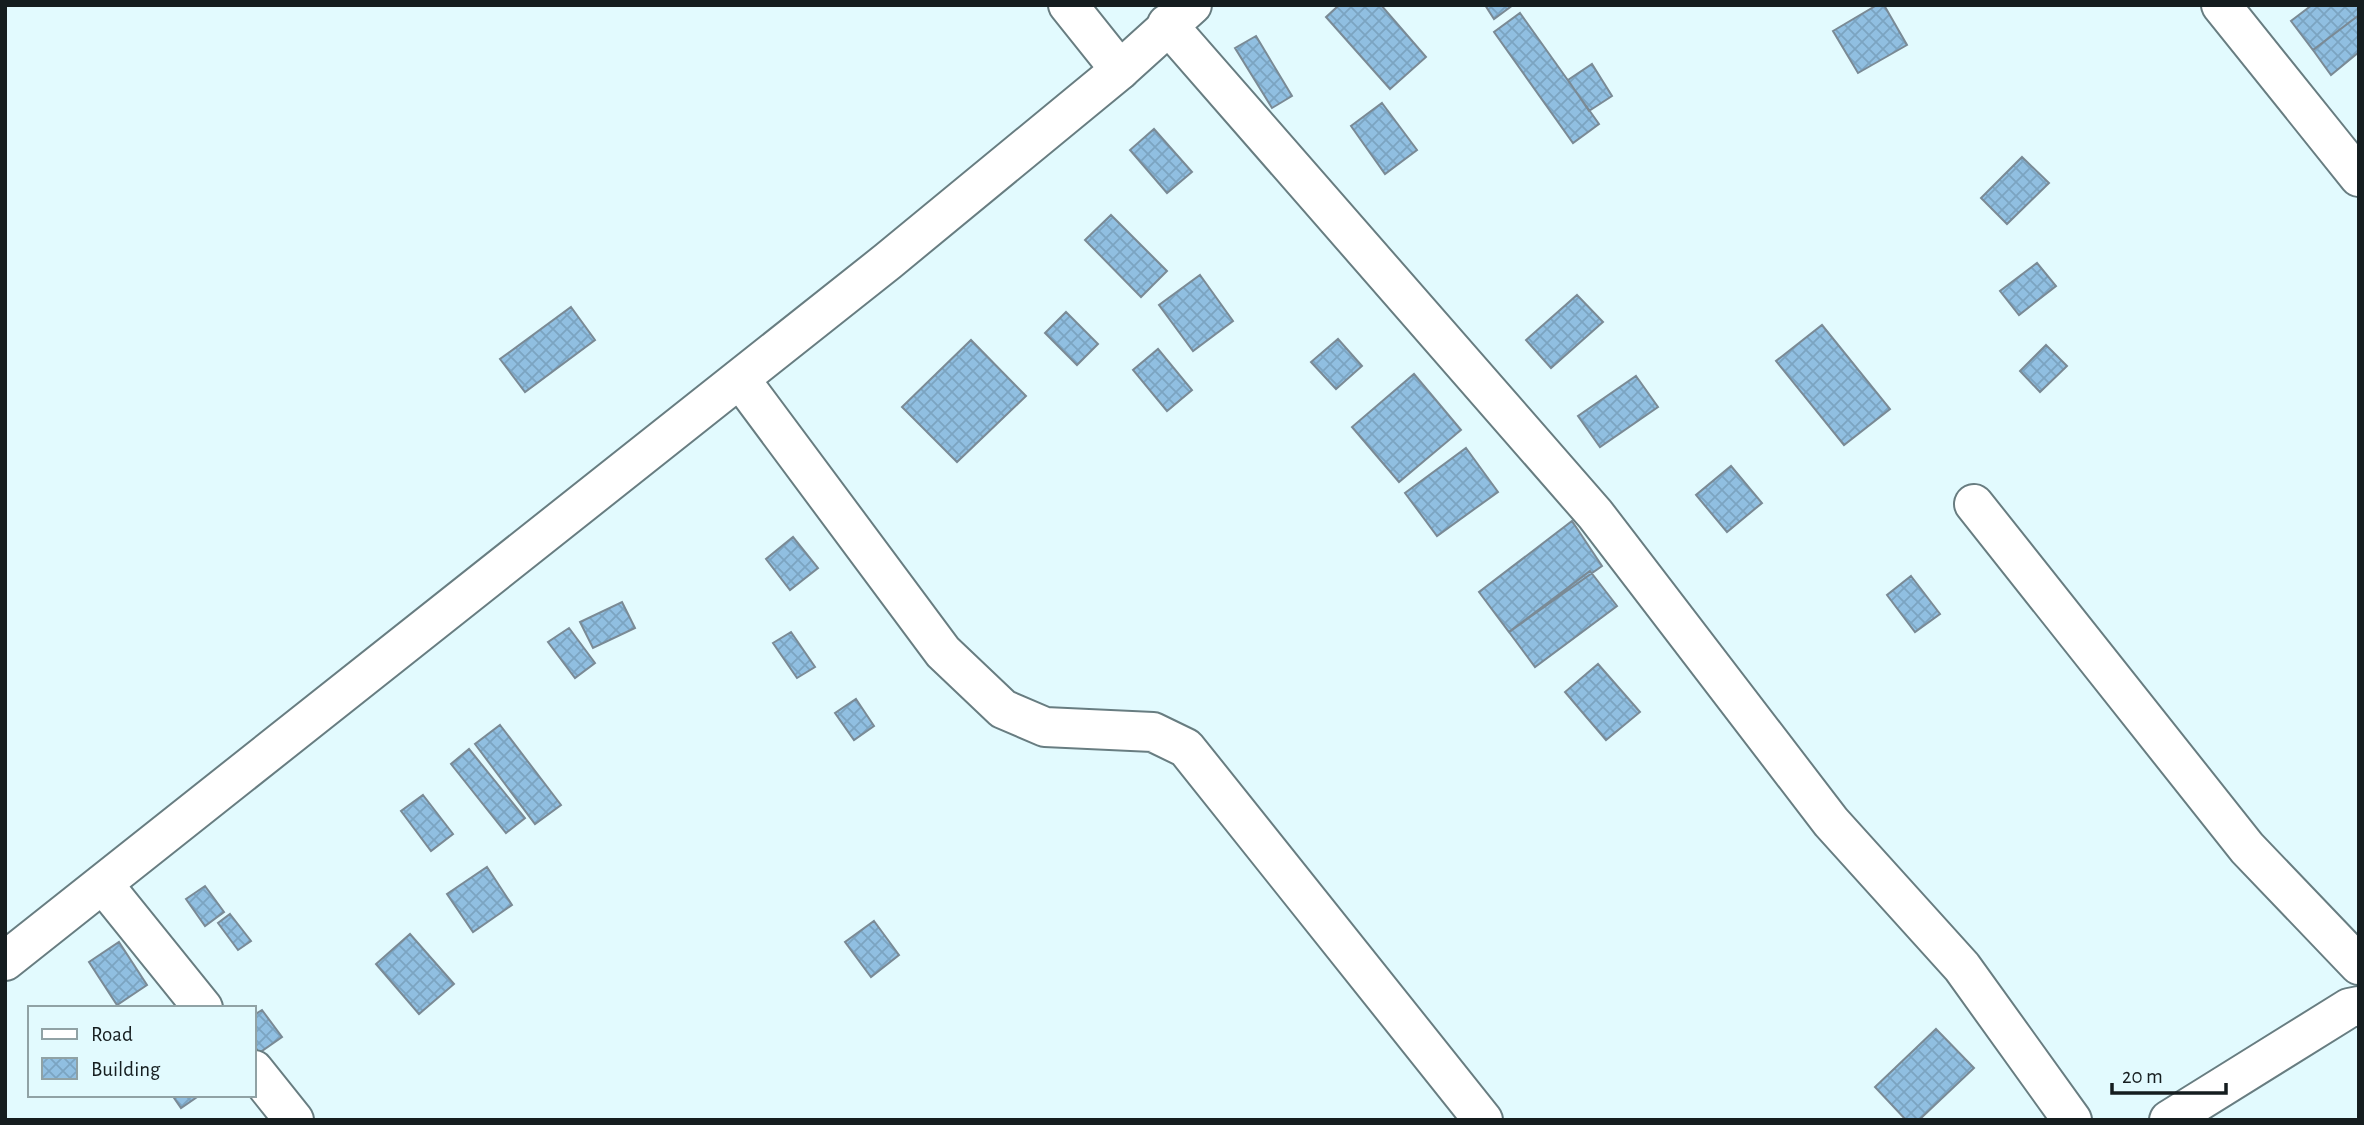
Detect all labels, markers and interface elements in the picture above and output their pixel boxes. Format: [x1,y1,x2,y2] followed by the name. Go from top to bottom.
[28,1006,256,1097] legend
[91,1024,133,1045] text: Road
[2112,1052,2226,1096] scale bar
[91,1059,161,1080] text: Building
[2122,1066,2163,1087] text: 20 m

